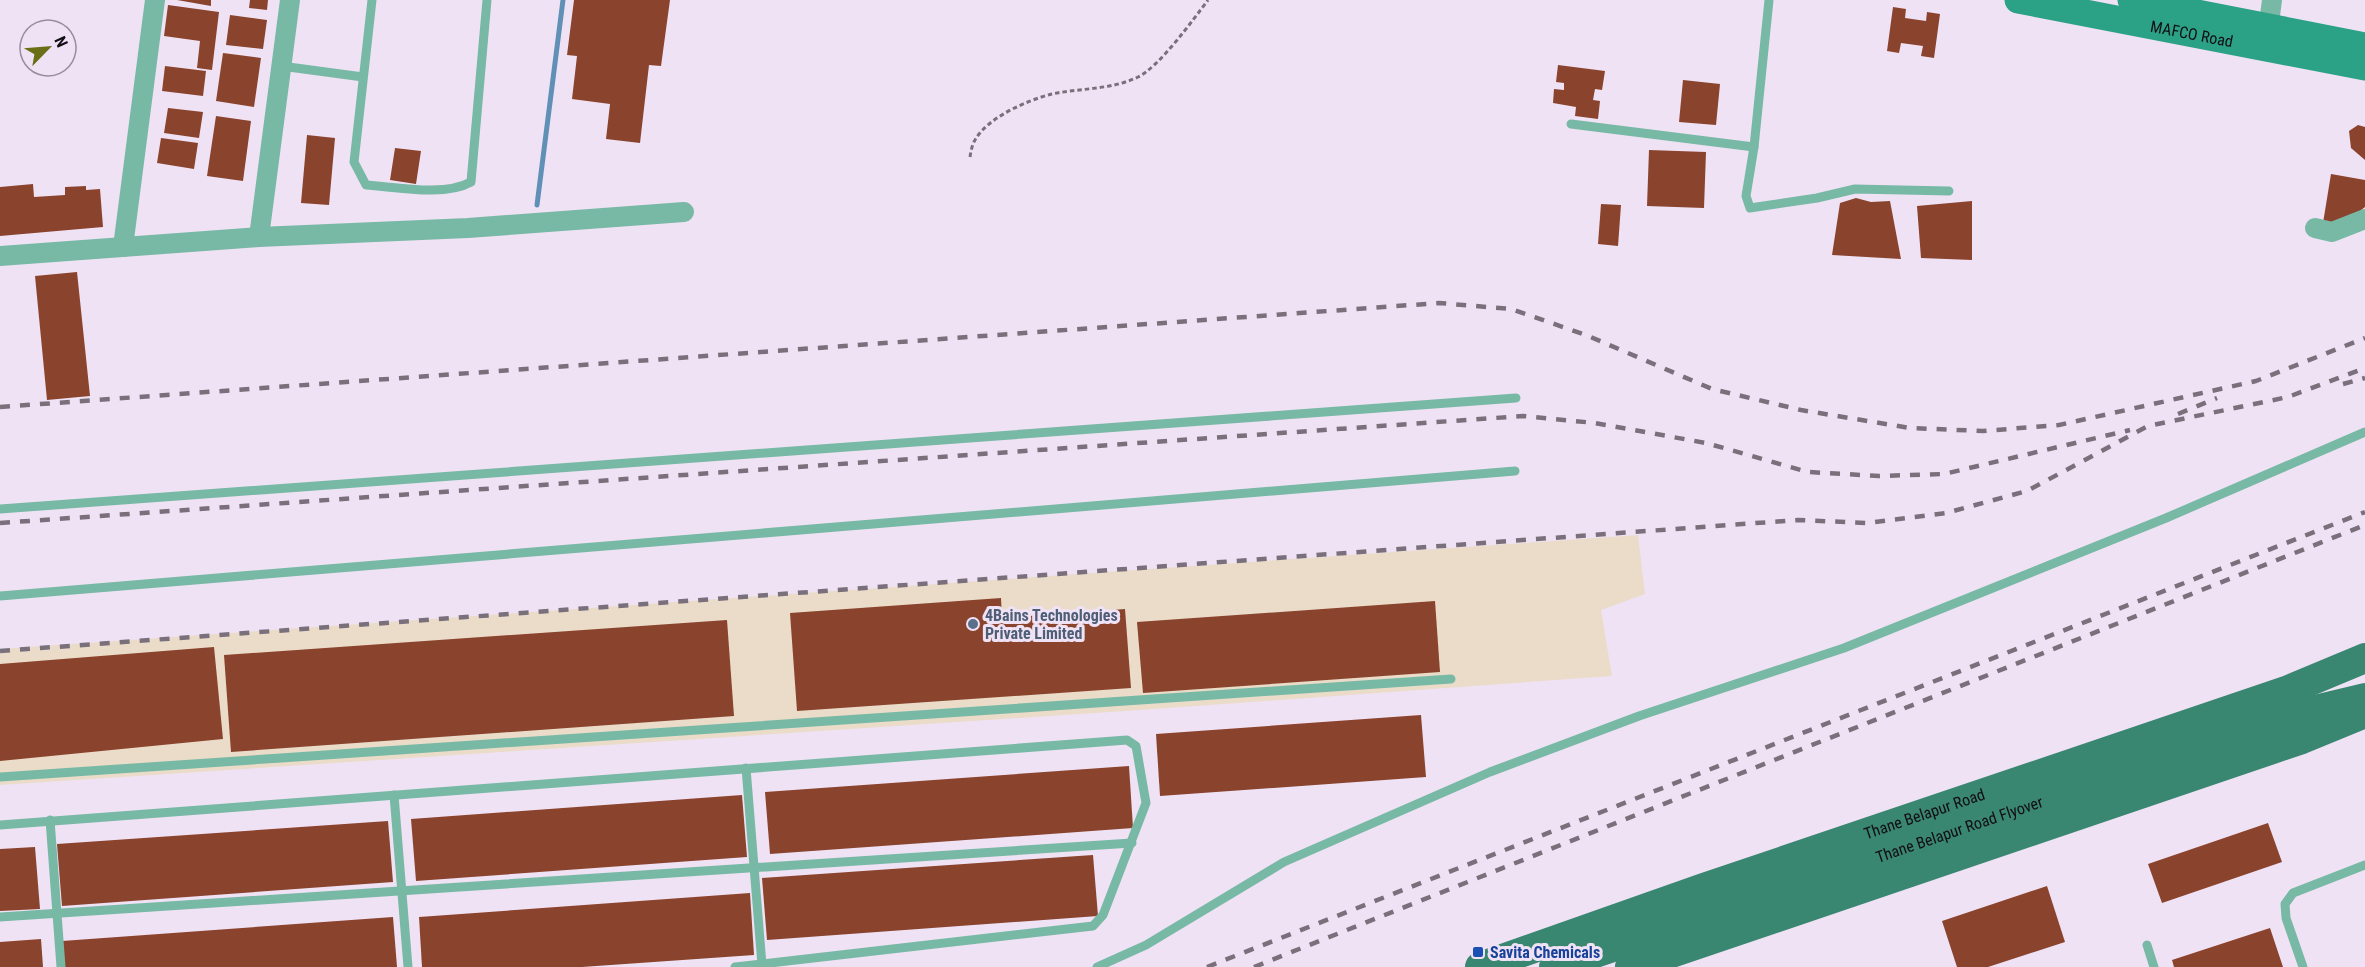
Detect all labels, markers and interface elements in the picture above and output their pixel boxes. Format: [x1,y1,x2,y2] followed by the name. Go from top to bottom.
[2149,16,2235,51] street label: MAFCO Road
[18,18,78,78] north arrow
[50,33,72,50] text: N
[985,606,1118,643] place label: 4Bains Technologies Private Limited
[966,617,980,631] marker: 4Bains Technologies Private Limited
[1861,784,1987,843] street label: Thane Belapur Road
[1873,792,2045,866] street label: Thane Belapur Road Flyover
[1490,943,1600,962] place label: Savita Chemicals
[1471,945,1485,959] marker: Savita Chemicals

